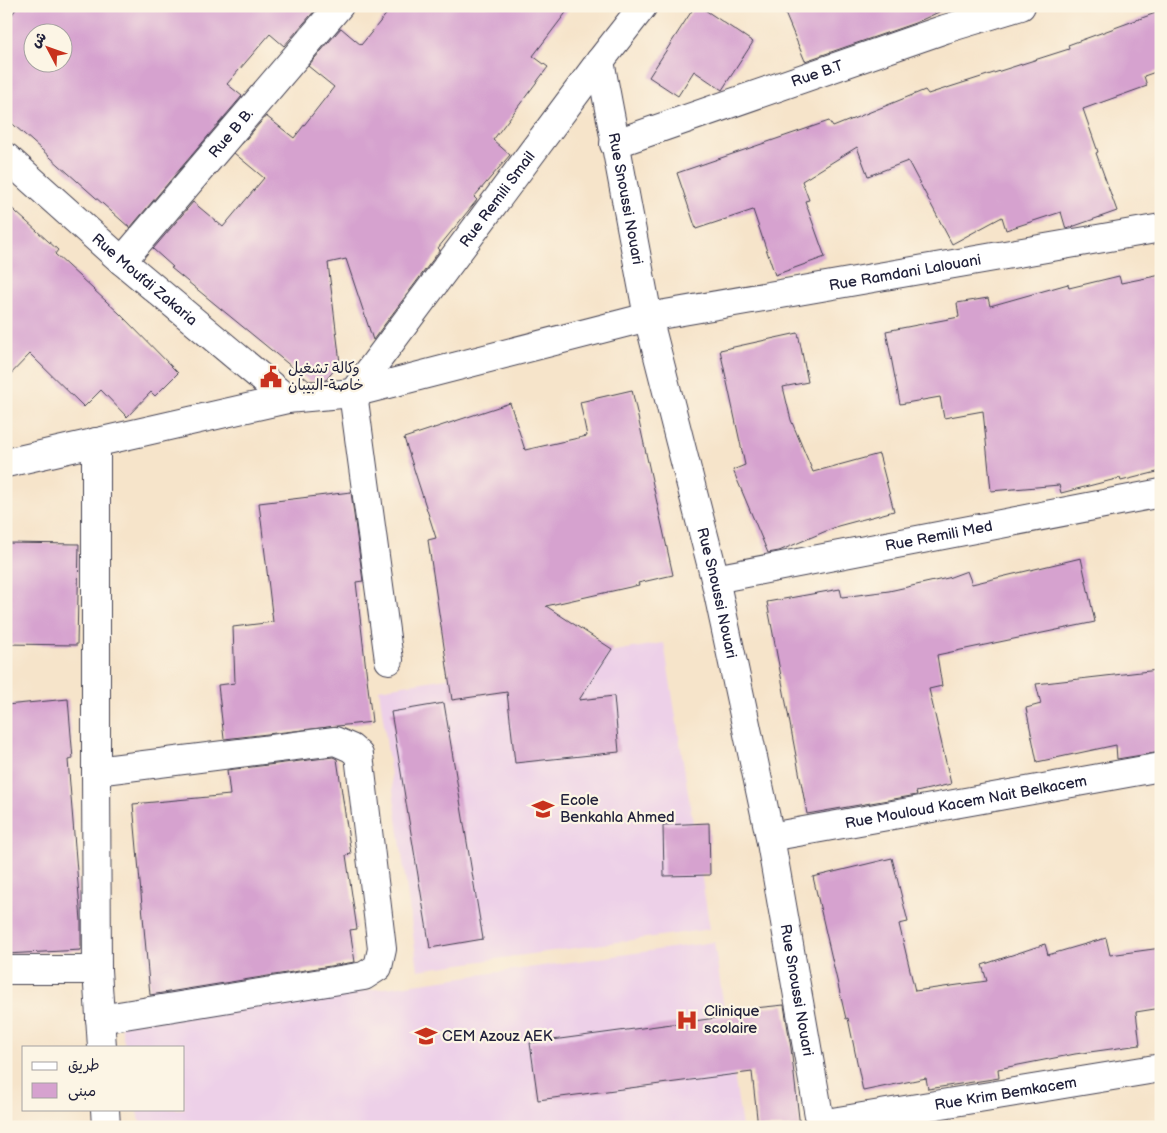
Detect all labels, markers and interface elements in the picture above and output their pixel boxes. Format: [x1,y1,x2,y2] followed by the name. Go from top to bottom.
[22,22,72,72] north arrow
[27,28,50,51] text: ش
[789,56,846,92] street label: Rue B.T
[205,105,258,162] street label: Rue B B.
[604,131,647,266] street label: Rue Snoussi Nouari
[456,148,540,251] street label: Rue Remili Smail
[88,230,201,330] street label: Rue Moufdi Zakaria
[828,250,983,295] street label: Rue Ramdani Lalouani
[288,359,364,395] place label: وكالة تشغيل خاصة-البيبان
[258,364,284,390] public building icon: وكالة تشغيل خاصة-البيبان
[884,517,994,556] street label: Rue Remili Med
[692,526,741,660] street label: Rue Snoussi Nouari
[844,771,1088,833] street label: Rue Mouloud Kacem Nait Belkacem
[560,791,675,827] place label: Ecole Benkahla Ahmed
[530,796,556,822] school or university icon: Ecole Benkahla Ahmed
[775,922,817,1058] street label: Rue Snoussi Nouari
[704,1002,760,1038] place label: Clinique scolaire
[674,1007,700,1033] hospital icon: Clinique scolaire
[413,1023,439,1049] school or university icon: CEM Azouz AEK
[442,1027,553,1046] place label: CEM Azouz AEK
[22,1046,185,1110] legend
[68,1056,100,1075] text: طريق
[933,1073,1078,1115] street label: Rue Krim Bemkacem
[68,1082,96,1101] text: مبنى

